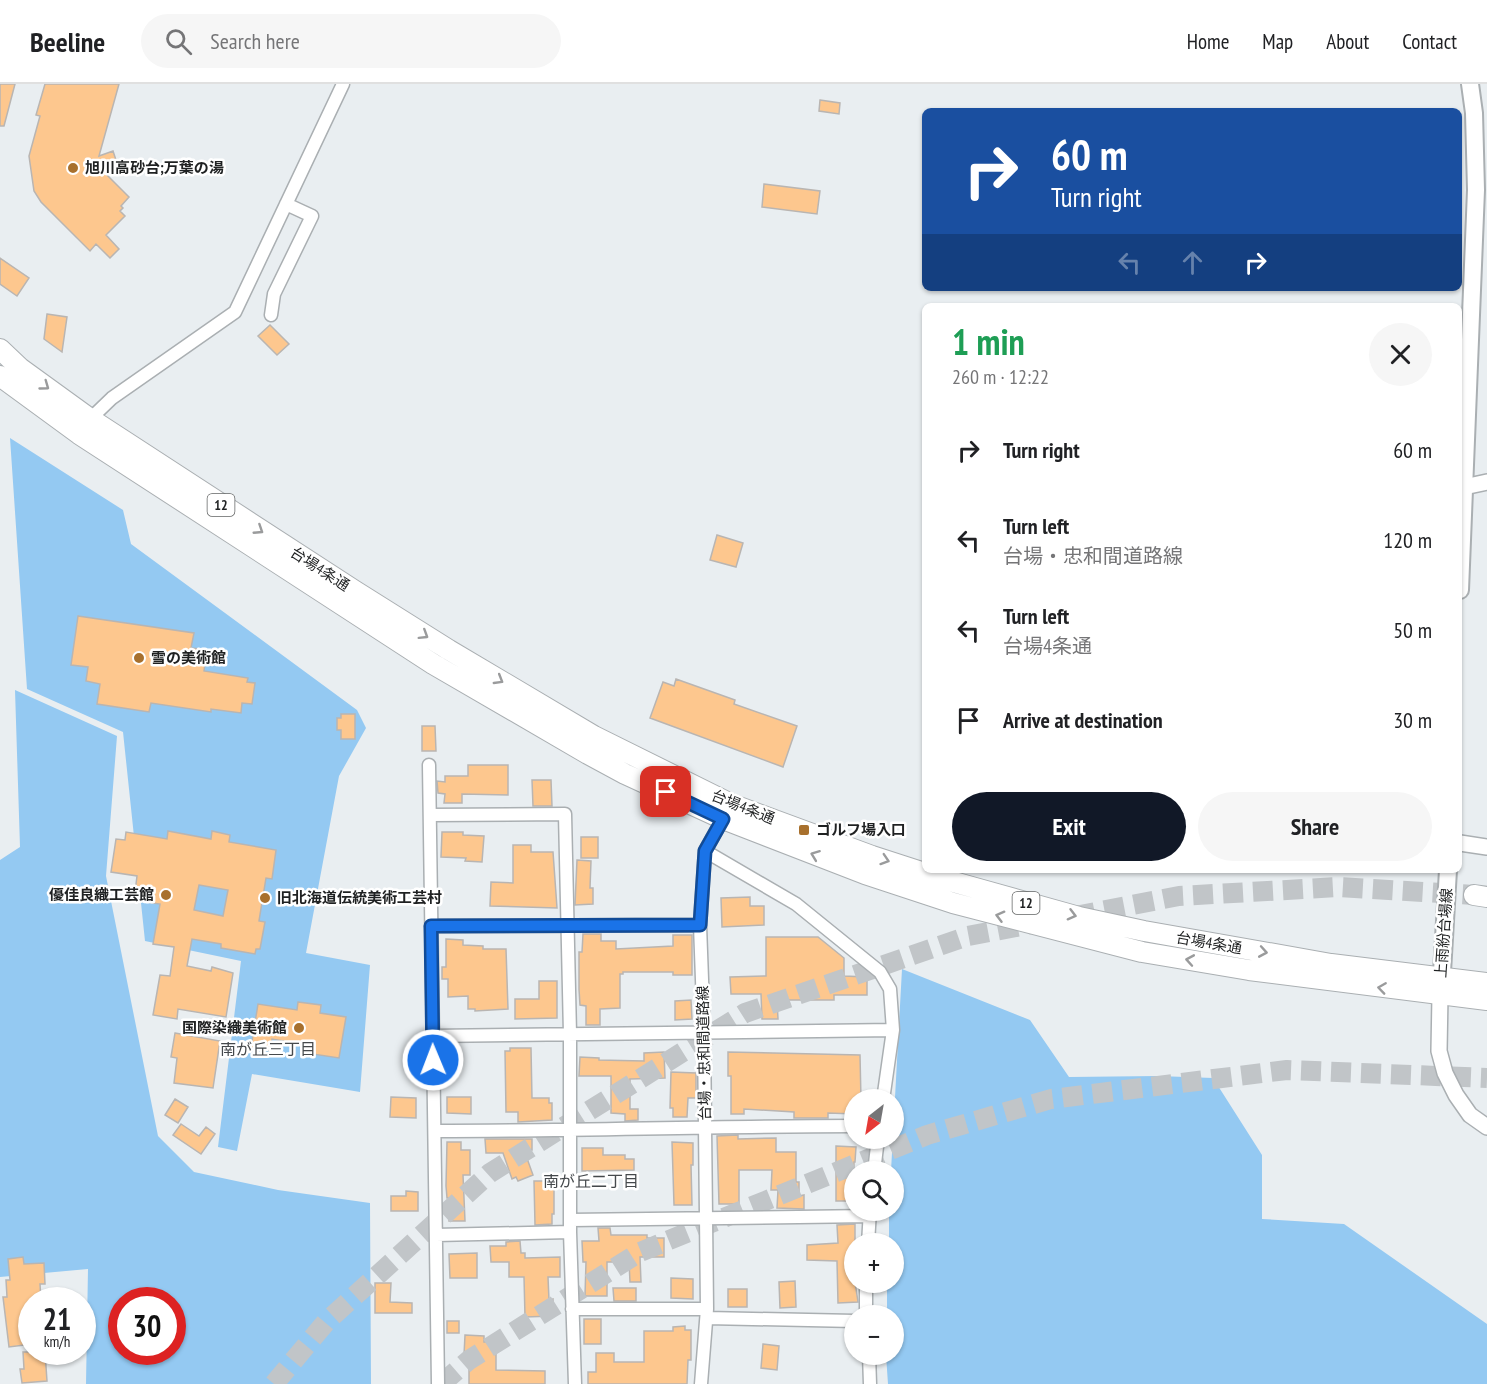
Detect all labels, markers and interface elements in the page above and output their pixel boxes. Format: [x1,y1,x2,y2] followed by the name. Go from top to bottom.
[141,14,561,68] search box
[30,23,105,60] text: Beeline
[162,25,195,58] icon: search
[210,27,300,55] text: Search here
[1187,28,1229,55] text: Home
[1262,28,1293,55] text: Map
[1326,28,1369,55] text: About
[1402,28,1457,55] text: Contact
[1051,127,1128,182] text: 60 m
[952,132,1030,210] icon: right
[85,158,224,177] place label: 旭川高砂台;万葉の湯
[66,161,80,175] marker: 旭川高砂台;万葉の湯
[1051,180,1142,214] text: Turn right
[1113,246,1146,279] icon: left
[1176,246,1209,279] icon: ahead
[1239,246,1272,279] icon: right
[952,318,1025,365] text: 1 min
[1369,323,1432,386] button: close
[952,364,1049,390] text: 260 m · 12:22
[39,379,50,390] one-way arrow
[952,434,985,467] icon: right
[1003,436,1080,464] text: Turn right
[1393,436,1432,464] text: 60 m
[208,494,234,516] road number: 12
[1003,512,1069,540] text: Turn left
[253,522,264,533] one-way arrow
[952,524,985,557] icon: left
[1383,526,1432,554] text: 120 m
[287,542,353,595] street label: 台場4条通
[1003,543,1183,569] text: 台場・忠和間道路線
[1003,602,1069,630] text: Turn left
[952,614,985,647] icon: left
[1393,616,1432,644] text: 50 m
[418,627,428,639] one-way arrow
[1003,633,1092,659] text: 台場4条通
[151,648,226,667] place label: 雪の美術館
[132,651,146,665] marker: 雪の美術館
[493,673,503,684] one-way arrow
[952,704,985,737] icon: arrive
[1003,706,1163,734] text: Arrive at destination
[1393,706,1432,734] text: 30 m
[640,766,691,817] pin
[649,775,682,808] icon: arrive
[709,785,778,828] street label: 台場4条通
[952,792,1186,861] button: Exit
[1198,792,1432,861] button: Share
[816,820,906,839] place label: ゴルフ場入口
[797,823,811,837] marker: ゴルフ場入口
[810,849,820,862] one-way arrow
[879,853,890,865] one-way arrow
[49,885,154,904] place label: 優佳良織工芸館
[1431,887,1456,979] street label: 上雨紛台場線
[159,888,173,902] marker: 優佳良織工芸館
[277,888,442,907] place label: 旧北海道伝統美術工芸村
[258,891,272,905] marker: 旧北海道伝統美術工芸村
[1012,892,1040,914] road number: 12
[1066,908,1077,920] one-way arrow
[995,910,1005,923] one-way arrow
[1175,927,1244,958] street label: 台場4条通
[1259,946,1268,958] one-way arrow
[1185,954,1195,967] one-way arrow
[1378,983,1387,995] one-way arrow
[693,985,714,1121] street label: 台場・忠和間道路線
[182,1018,287,1037] place label: 国際染織美術館
[292,1021,306,1035] marker: 国際染織美術館
[401,1028,465,1092] position arrow
[220,1039,316,1059] district label: 南が丘三丁目
[844,1089,904,1149] north arrow
[844,1089,904,1365] map controls
[844,1161,904,1221] button: search
[543,1171,639,1191] district label: 南が丘二丁目
[844,1233,904,1293] button: +
[108,1287,186,1365] speed limit sign: 30
[43,1299,71,1338] text: 21
[844,1305,904,1365] button: −
[44,1332,70,1351] text: km/h

